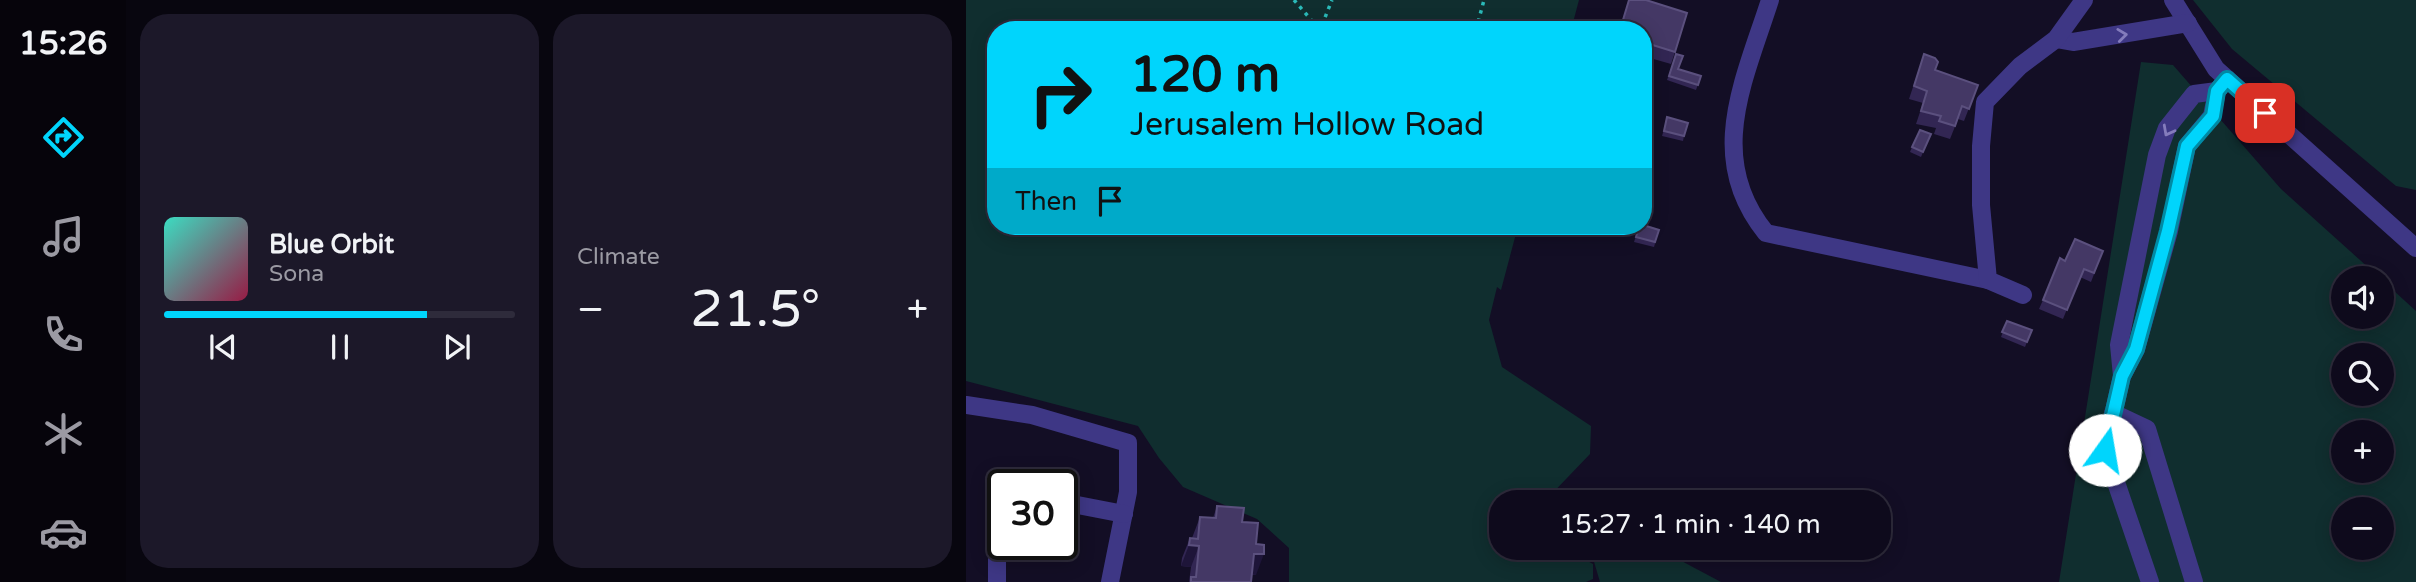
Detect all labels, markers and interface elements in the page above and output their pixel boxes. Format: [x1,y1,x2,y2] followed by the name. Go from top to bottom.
[19,25,107,63] text: 15:26
[2116,27,2128,42] one-way arrow
[1130,46,1280,105] text: 120 m
[1015,49,1106,140] icon: right
[2235,83,2295,143] pin
[2246,94,2284,132] icon: arrive
[1130,106,1484,144] text: Jerusalem Hollow Road
[39,113,88,162] icon: directions
[2163,123,2176,136] one-way arrow
[1091,182,1129,220] icon: arrive
[1015,186,1077,217] text: Then
[39,212,88,261] icon: music
[269,229,394,260] text: Blue Orbit
[577,243,660,271] text: Climate
[269,260,324,288] text: Sona
[2331,266,2394,560] map controls
[2331,266,2394,329] button: sound
[690,278,820,341] text: 21.5°
[577,287,604,333] text: −
[907,287,928,333] text: +
[39,310,88,359] icon: phone
[204,328,242,366] icon: previous
[321,328,359,366] icon: pause
[438,328,476,366] icon: next
[2331,343,2394,406] button: search
[39,409,88,458] icon: climate
[2068,413,2142,487] position arrow
[2331,420,2394,483] button: +
[987,469,1078,560] speed limit sign: 30
[2331,497,2394,560] button: −
[39,508,88,557] icon: car
[1559,509,1821,540] text: 15:27 · 1 min · 140 m

